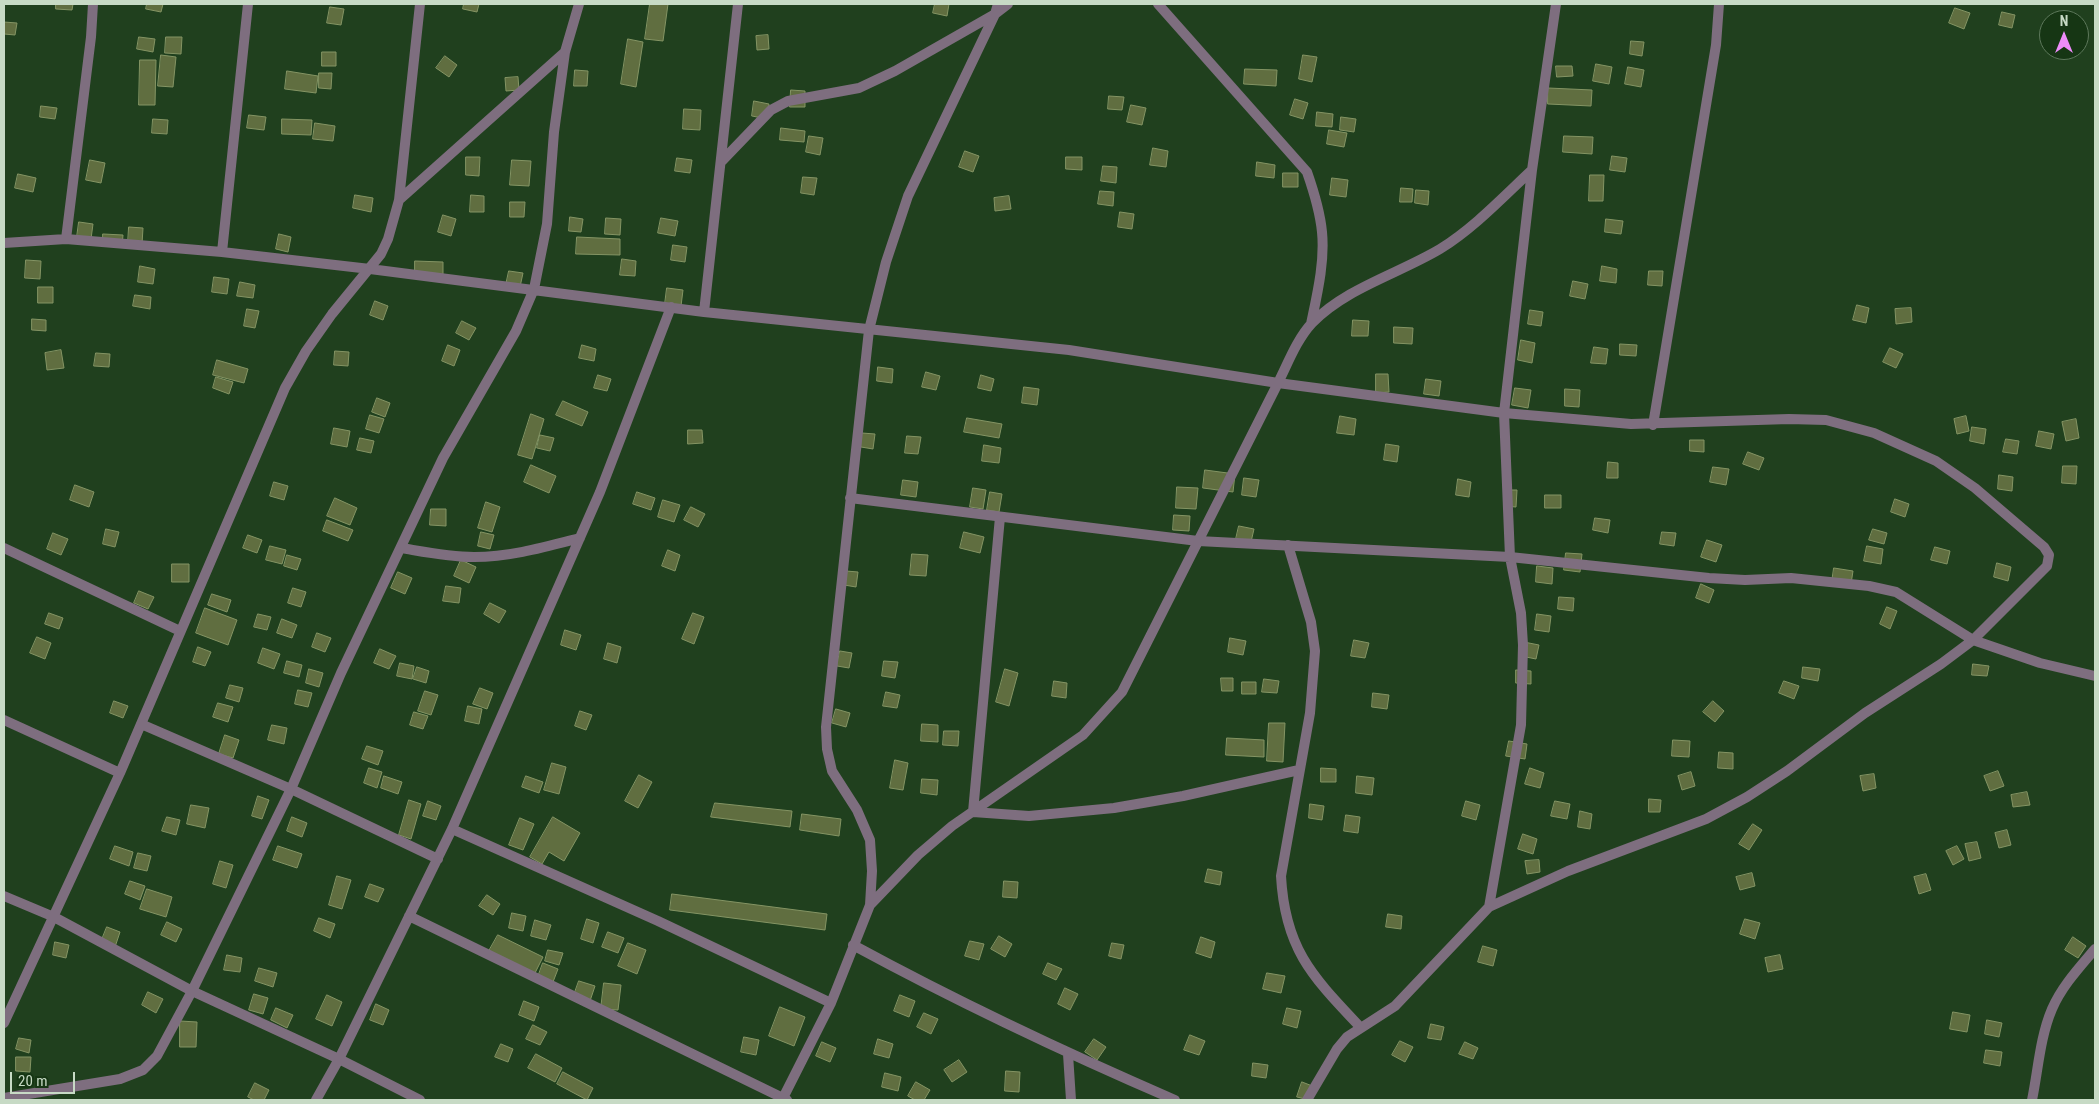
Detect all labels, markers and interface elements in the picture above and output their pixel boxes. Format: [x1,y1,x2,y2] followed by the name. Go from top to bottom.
[2039,10,2089,60] north arrow
[2060,13,2068,29] text: N
[12,1062,78,1094] scale bar
[18,1072,48,1090] text: 20 m

